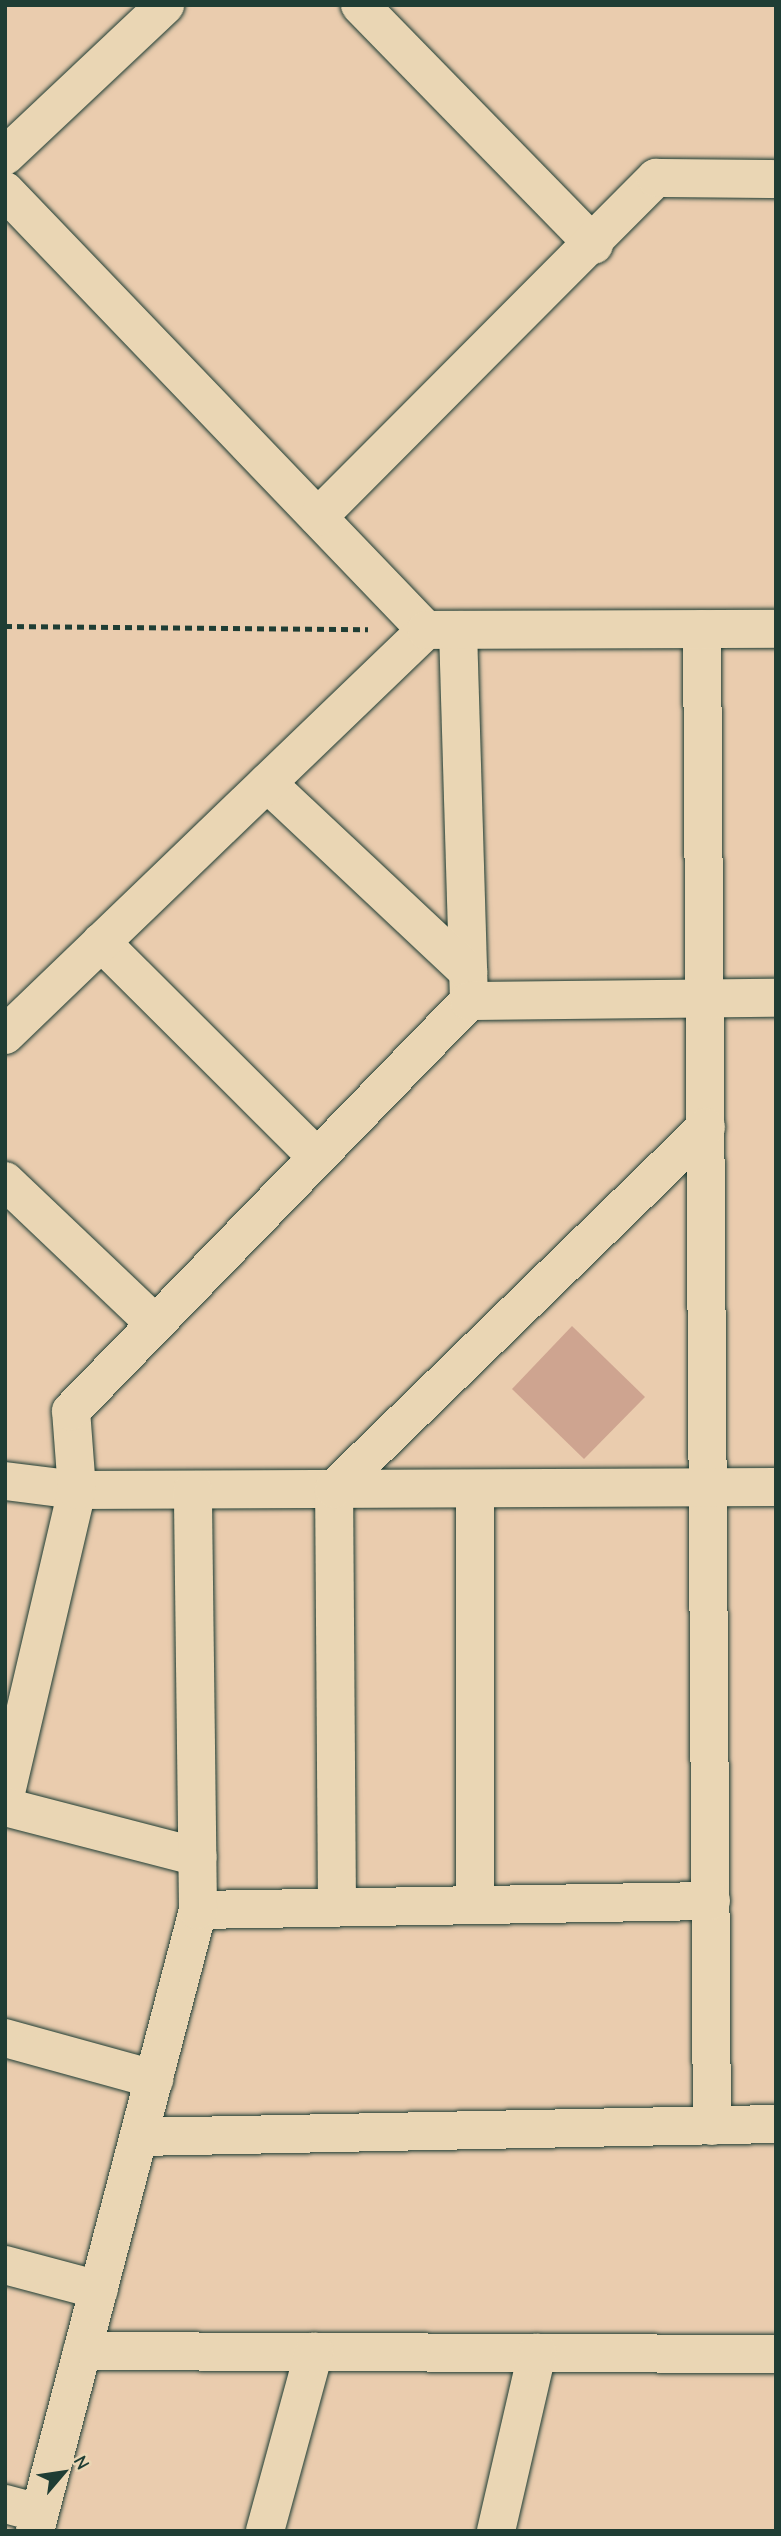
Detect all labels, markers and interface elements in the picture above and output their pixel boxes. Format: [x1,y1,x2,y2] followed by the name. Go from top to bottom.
[28,2438,98,2508] north arrow
[69,2452,94,2474] text: N

